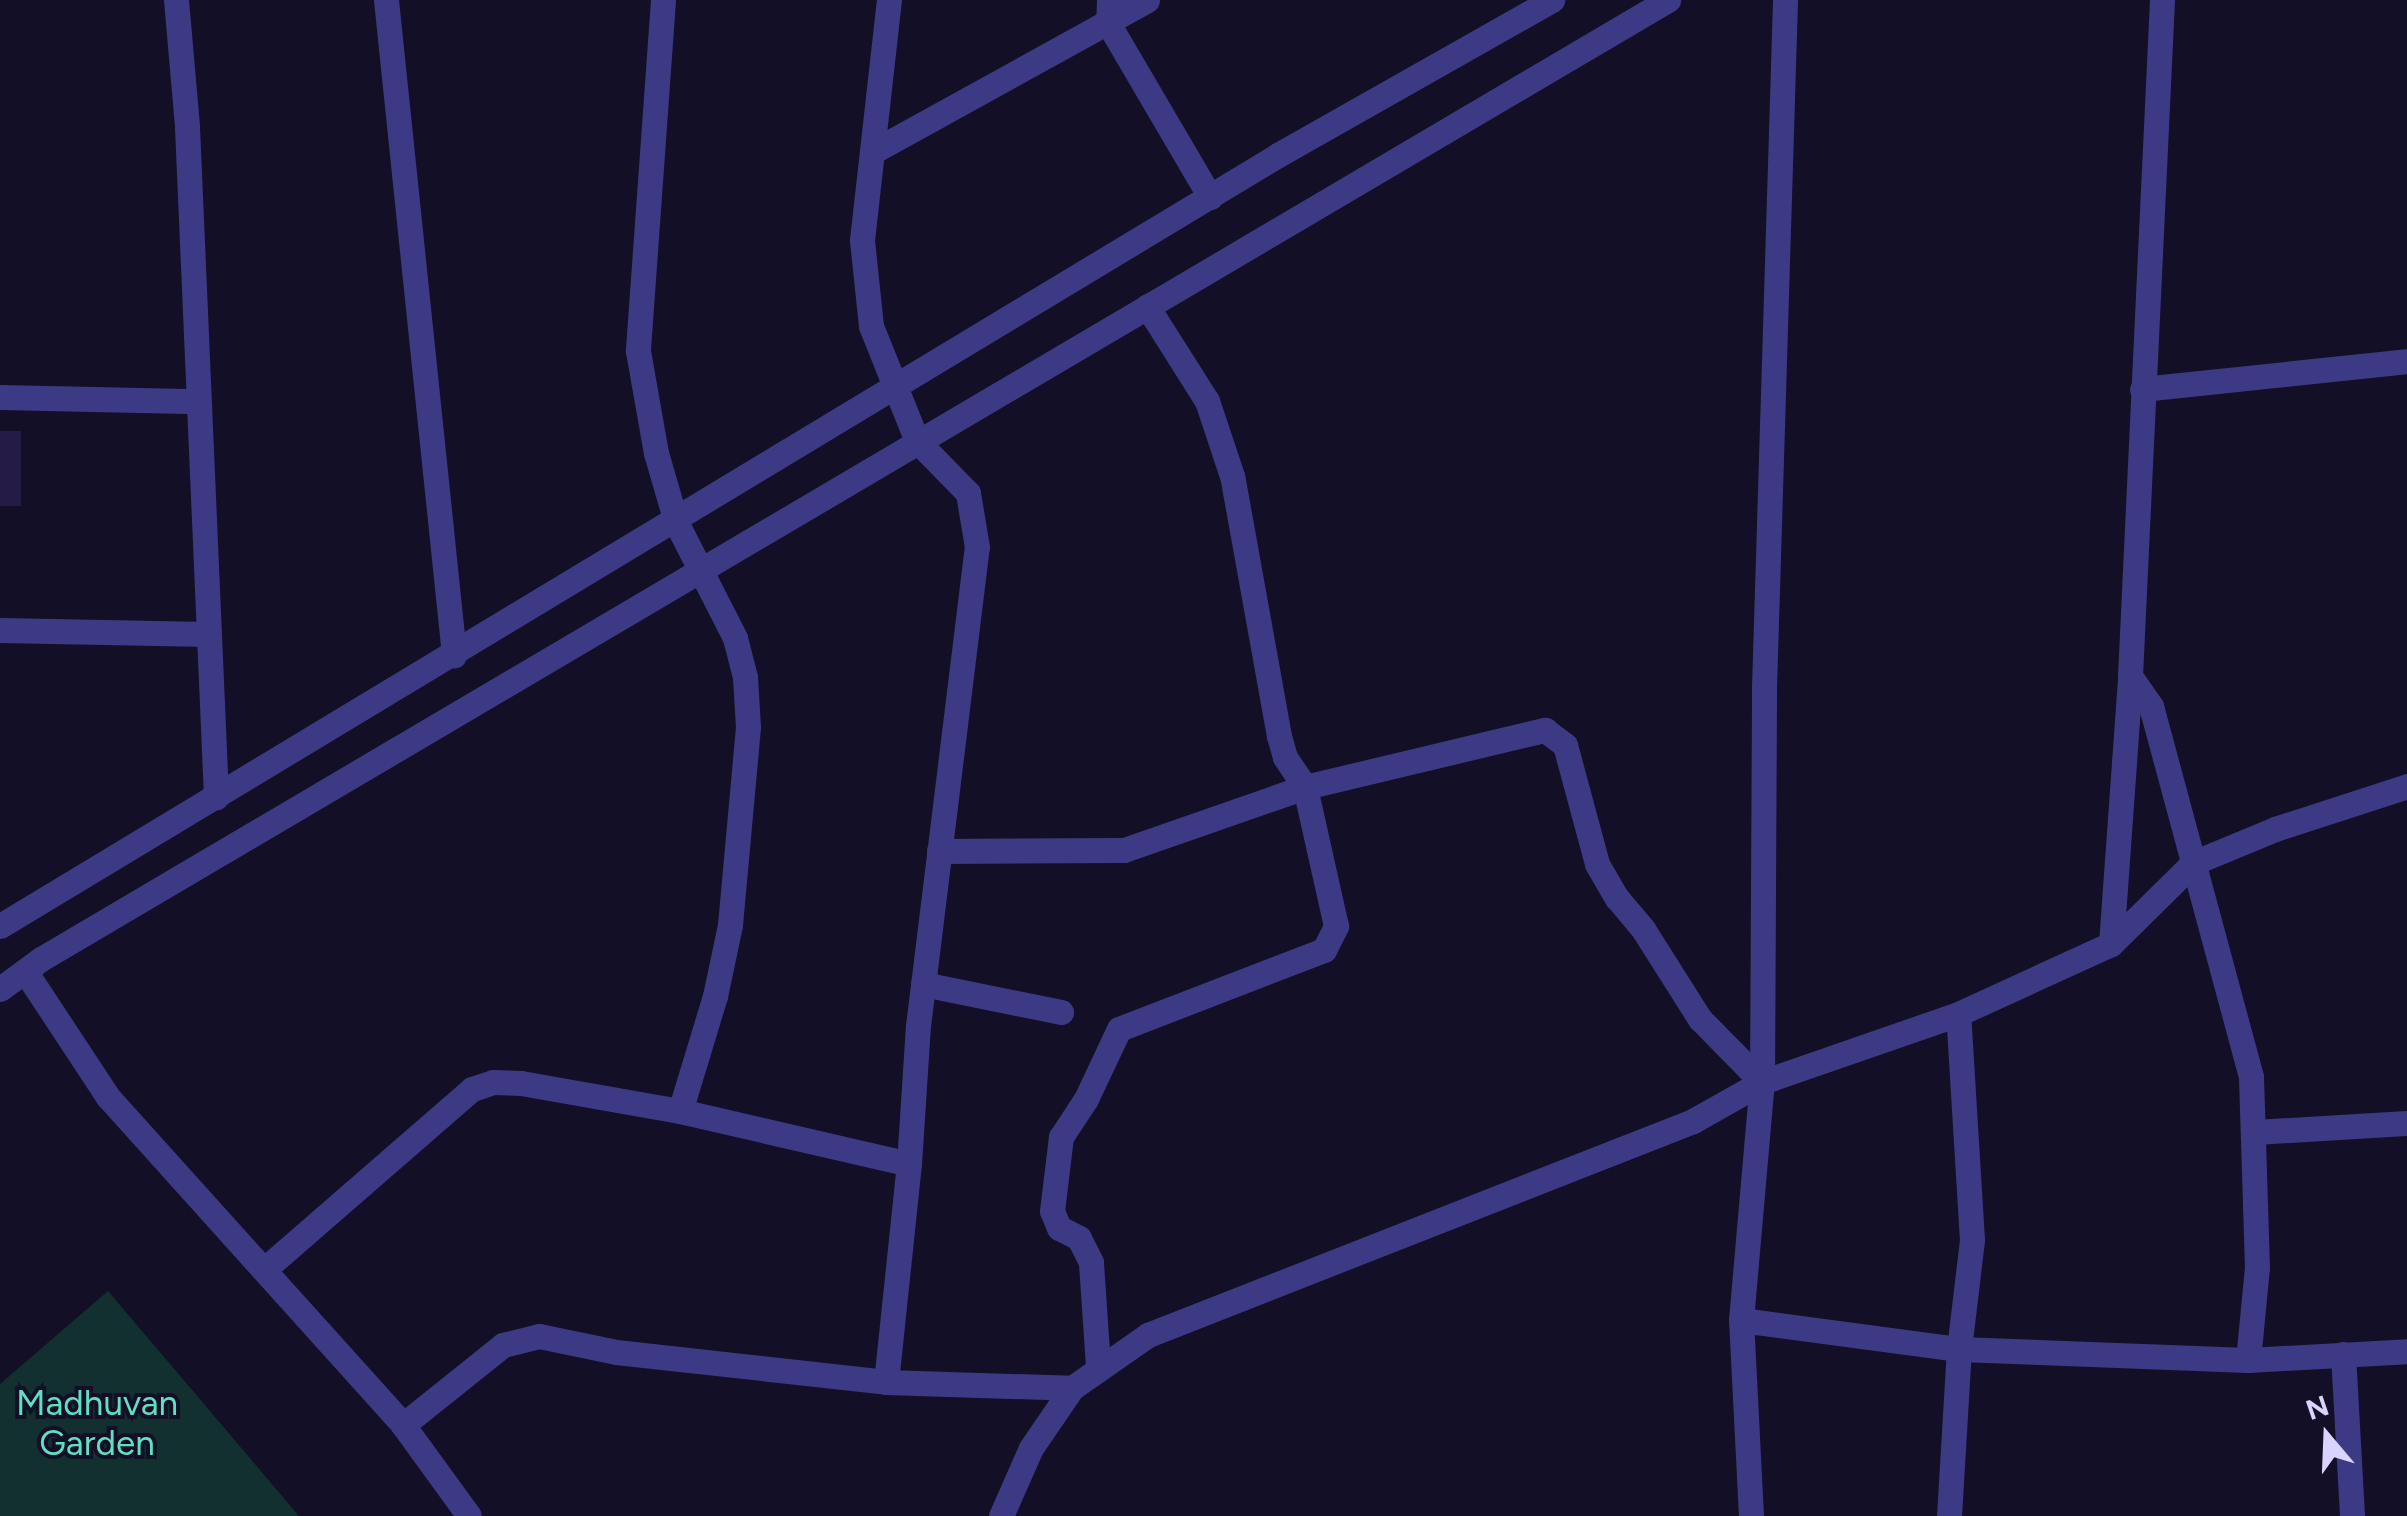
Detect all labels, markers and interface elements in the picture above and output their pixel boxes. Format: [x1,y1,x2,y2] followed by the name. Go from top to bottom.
[16,1382,178,1464] park label: Madhuvan Garden
[2277,1386,2377,1486] north arrow
[2301,1388,2333,1427] text: N

